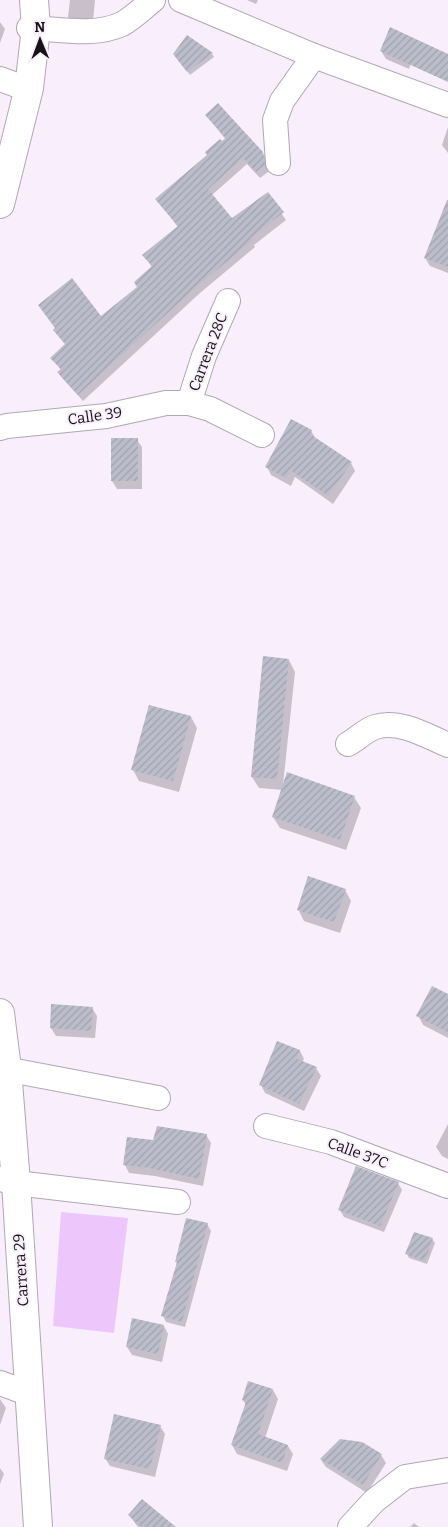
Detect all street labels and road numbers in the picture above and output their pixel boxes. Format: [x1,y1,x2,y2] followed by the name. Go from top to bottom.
[185,310,231,394] street label: Carrera 28C
[67,403,123,429] street label: Calle 39
[325,1134,391,1172] street label: Calle 37C
[9,1233,33,1307] street label: Carrera 29

